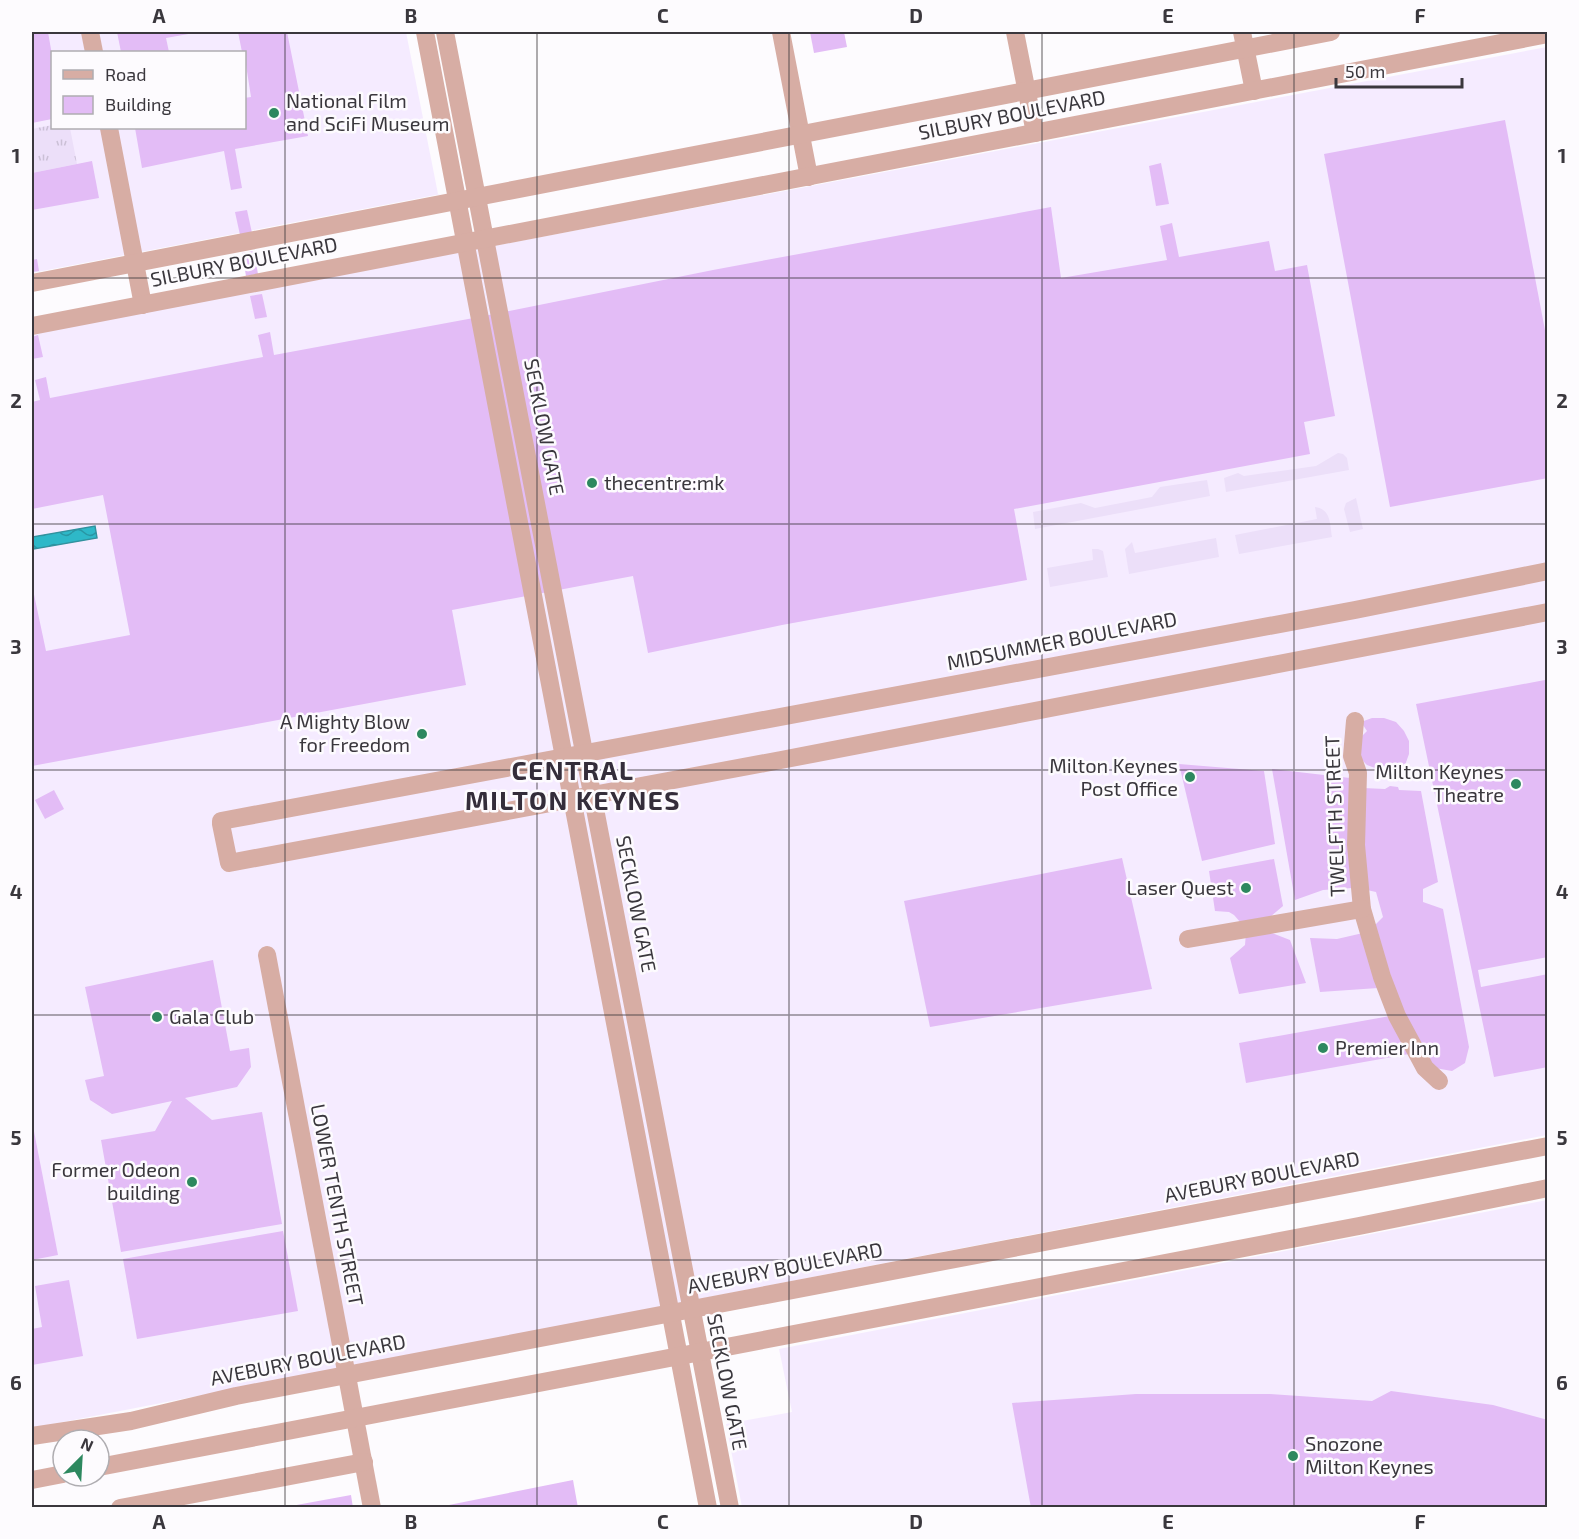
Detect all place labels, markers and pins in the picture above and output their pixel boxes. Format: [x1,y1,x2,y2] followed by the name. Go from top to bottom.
[286,88,449,135] place label: National Film and SciFi Museum
[267,106,281,120] marker: National Film and SciFi Museum
[604,470,725,494] place label: thecentre:mk
[585,476,599,490] marker: thecentre:mk
[280,709,410,756] place label: A Mighty Blow for Freedom
[415,727,429,741] marker: A Mighty Blow for Freedom
[1049,753,1178,800] place label: Milton Keynes Post Office
[1375,759,1504,806] place label: Milton Keynes Theatre
[1183,770,1197,784] marker: Milton Keynes Post Office
[1509,777,1523,791] marker: Milton Keynes Theatre
[1126,875,1234,899] place label: Laser Quest
[1239,881,1253,895] marker: Laser Quest
[169,1004,254,1028] place label: Gala Club
[150,1010,164,1024] marker: Gala Club
[1335,1035,1439,1059] place label: Premier Inn
[1316,1041,1330,1055] marker: Premier Inn
[51,1157,180,1204] place label: Former Odeon building
[185,1175,199,1189] marker: Former Odeon building
[1305,1431,1434,1478] place label: Snozone Milton Keynes
[1286,1449,1300,1463] marker: Snozone Milton Keynes

